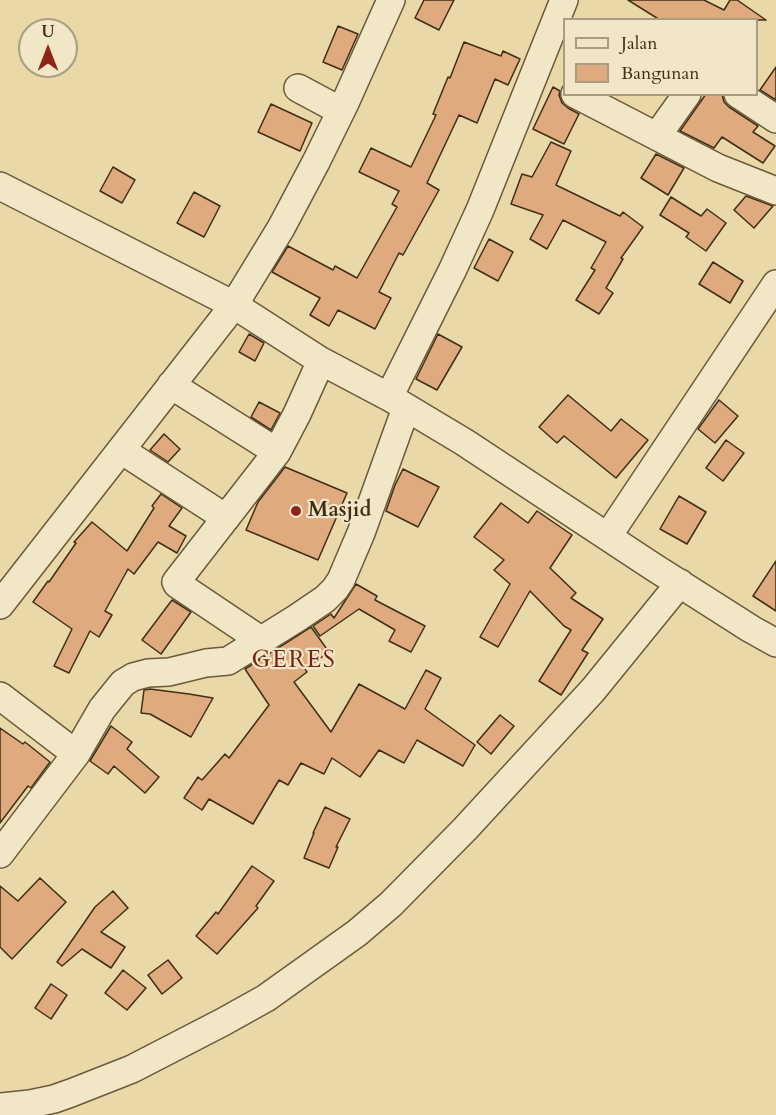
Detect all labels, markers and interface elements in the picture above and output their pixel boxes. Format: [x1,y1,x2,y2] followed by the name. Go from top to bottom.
[18,18,78,78] north arrow
[563,18,758,96] legend
[41,21,55,43] text: U
[621,31,657,56] text: Jalan
[621,61,699,86] text: Bangunan
[308,498,371,524] place label: Masjid
[289,504,303,518] marker: Masjid
[252,647,336,675] district label: GERES

